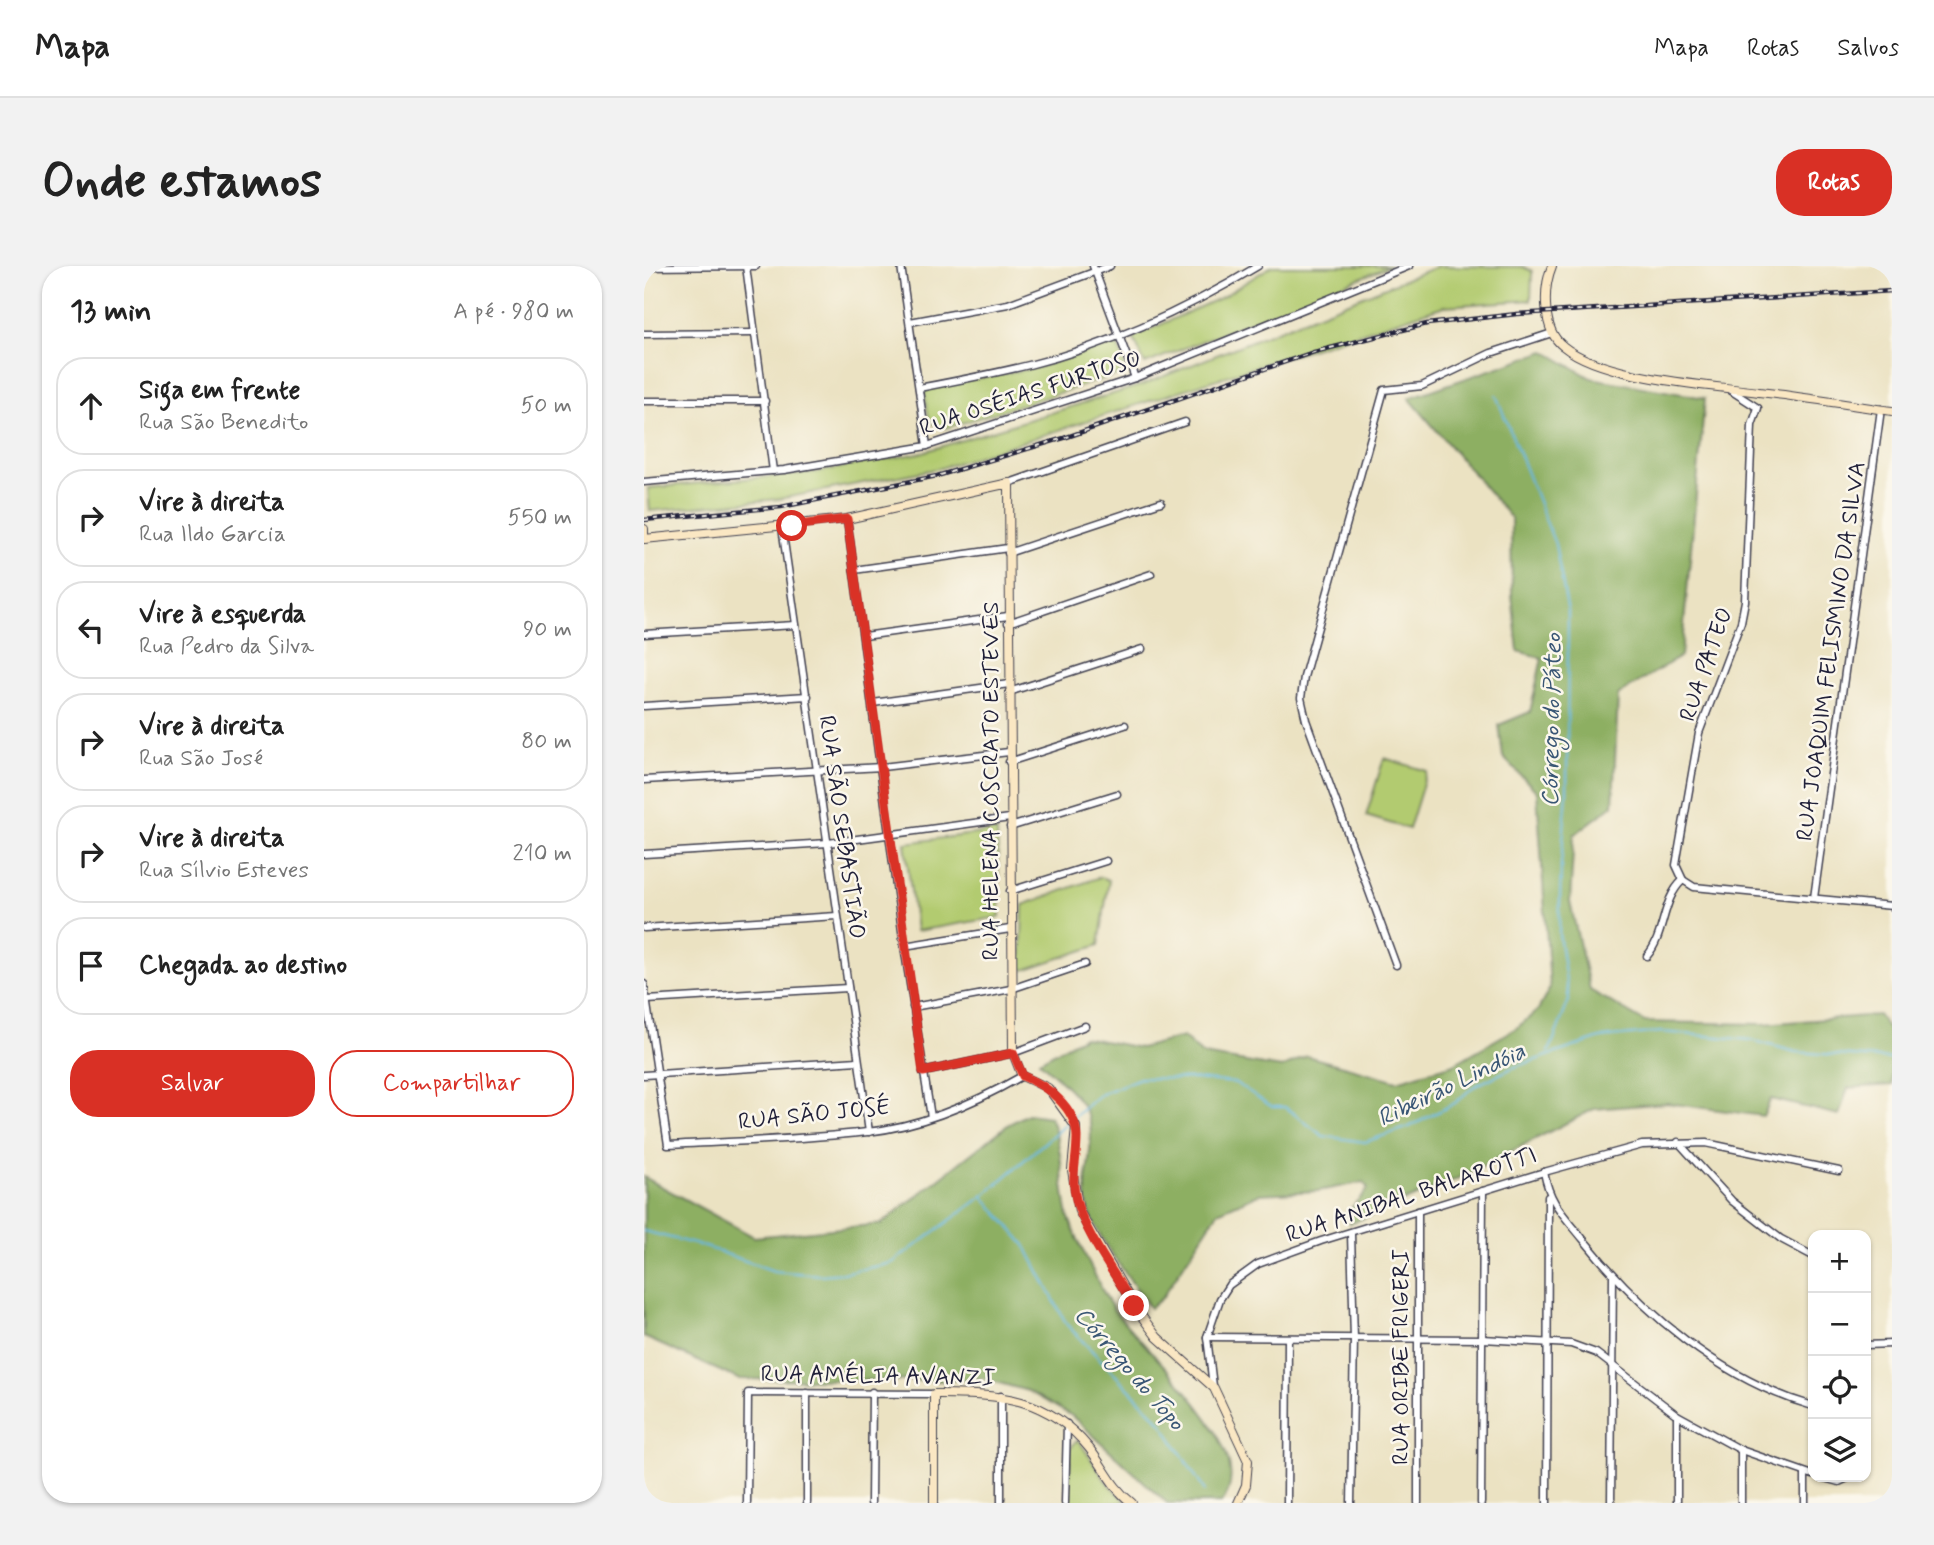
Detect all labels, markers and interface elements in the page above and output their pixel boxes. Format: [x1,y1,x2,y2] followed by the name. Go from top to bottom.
[35,26,110,70] text: Mapa
[1654,33,1709,64] text: Mapa
[1747,33,1799,64] text: Rotas
[1837,33,1899,64] text: Salvos
[1776,149,1892,216] button: Rotas
[42,150,322,215] text: Onde estamos
[70,292,152,331] text: 13 min
[453,297,574,327] text: A pé · 980 m
[916,343,1145,444] street label: RUA OSÉIAS FURTOSO
[139,374,300,408] text: Siga em frente
[72,387,110,425] icon: ahead
[521,391,572,421] text: 50 m
[139,408,308,438] text: Rua São Benedito
[1790,460,1873,843] street label: RUA JOAQUIM FELISMINO DA SILVA
[139,486,285,520] text: Vire à direita
[72,499,110,537] icon: right
[508,503,572,533] text: 550 m
[776,510,807,541] route start
[139,520,286,550] text: Rua Ildo Garcia
[139,598,306,632] text: Vire à esquerda
[977,602,1007,960] street label: RUA HELENA COSCRATO ESTEVES
[1673,604,1740,726] street label: RUA PATEO
[72,611,110,649] icon: left
[523,615,572,645] text: 90 m
[139,632,314,662] text: Rua Pedro da Silva
[1535,632,1572,807] water label: Córrego do Páteo
[139,710,285,744] text: Vire à direita
[810,713,872,941] street label: RUA SÃO SEBASTIÃO
[72,723,110,761] icon: right
[521,727,572,757] text: 80 m
[139,744,263,774] text: Rua São José
[139,822,285,856] text: Vire à direita
[72,835,110,873] icon: right
[512,839,572,869] text: 210 m
[139,856,309,886] text: Rua Sílvio Esteves
[72,947,110,985] icon: arrive
[139,949,347,983] text: Chegada ao destino
[1373,1036,1531,1135] water label: Ribeirão Lindóia
[70,1050,315,1117] button: Salvar
[329,1050,574,1117] button: Compartilhar
[737,1091,892,1138] street label: RUA SÃO JOSÉ
[1282,1141,1541,1251] street label: RUA ANIBAL BALAROTTI
[1808,1230,1871,1482] map controls
[1808,1230,1871,1293] button: +
[1387,1249,1417,1465] street label: RUA ORIBE FRIGERI
[1118,1290,1149,1321] route end
[1808,1293,1871,1356] button: −
[1065,1301,1192,1439] water label: Córrego do Topo
[1808,1356,1871,1419] button: locate
[760,1359,996,1394] street label: RUA AMÉLIA AVANZI
[1808,1419,1871,1482] button: layers

